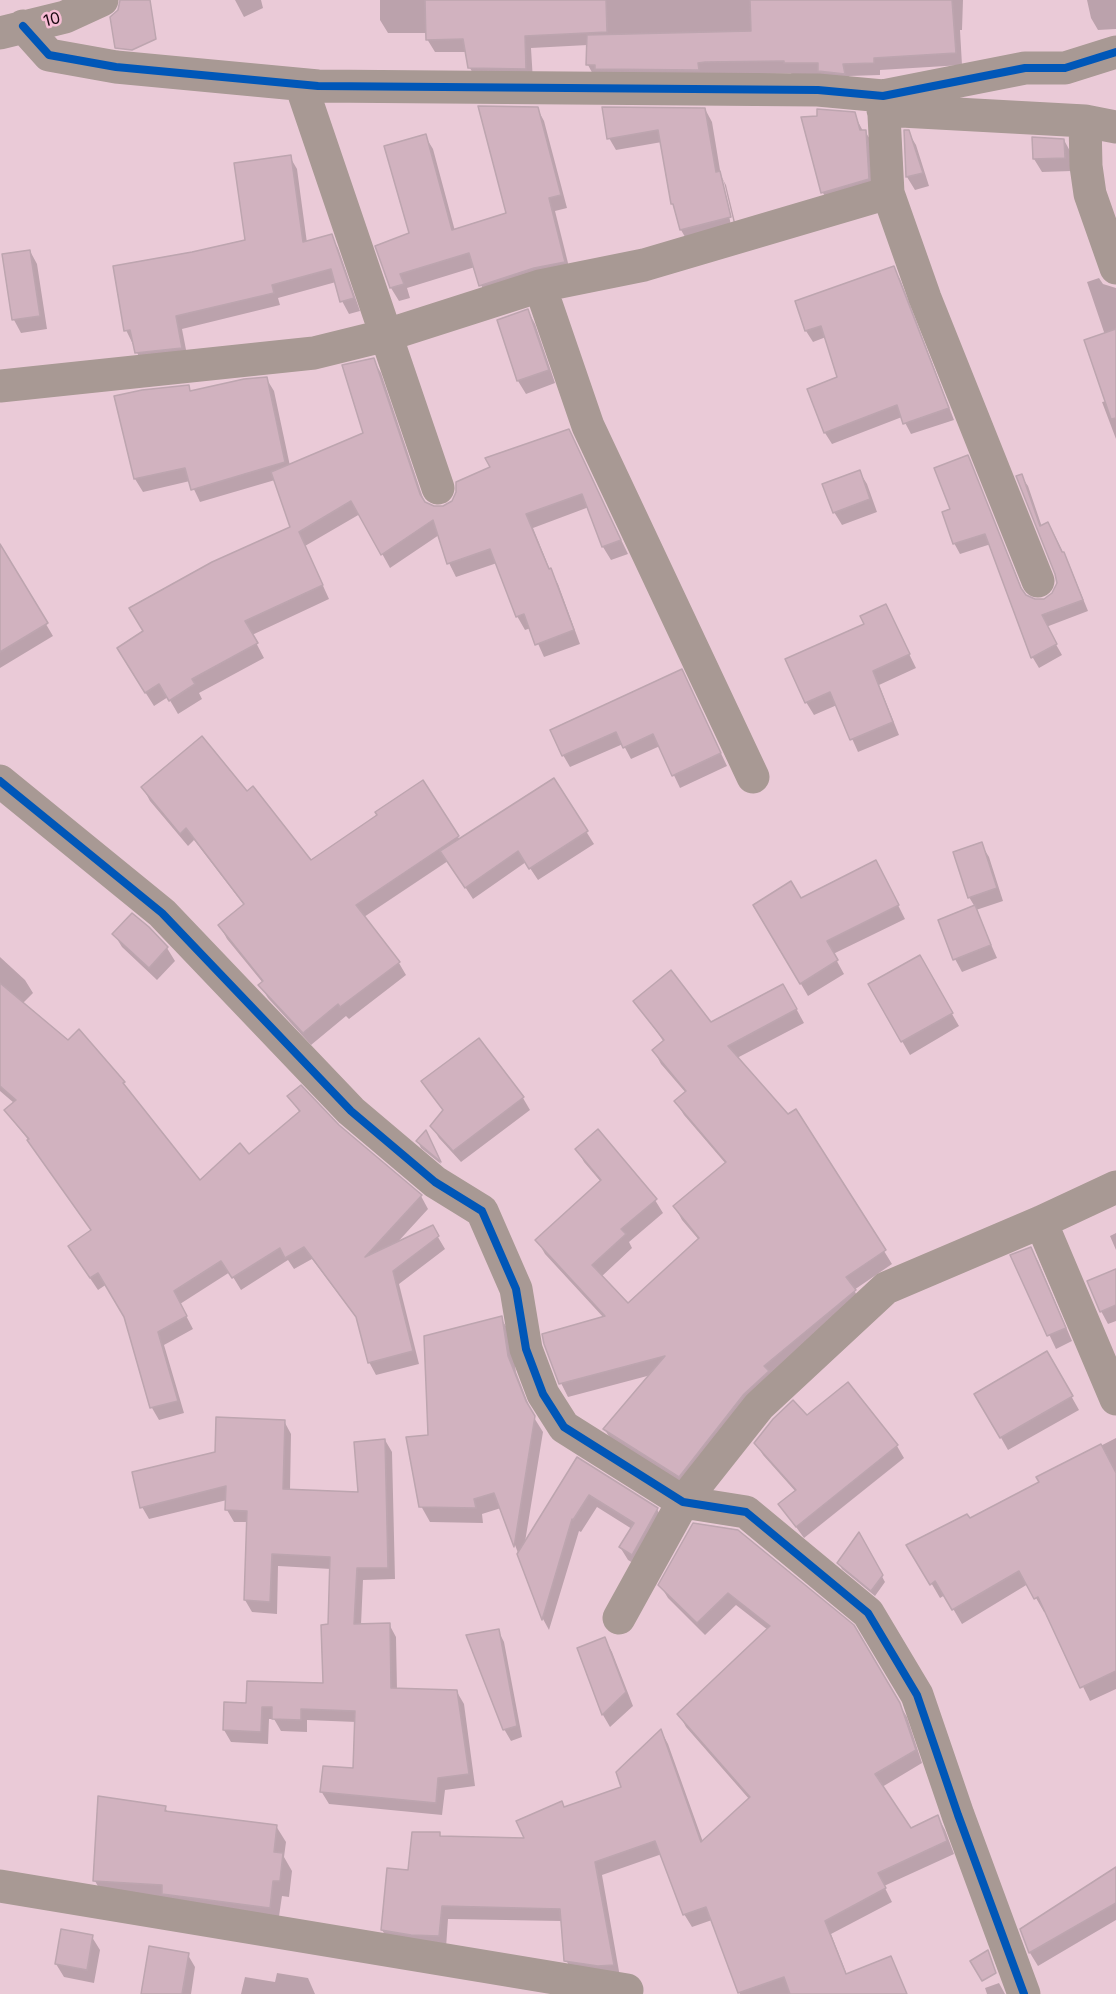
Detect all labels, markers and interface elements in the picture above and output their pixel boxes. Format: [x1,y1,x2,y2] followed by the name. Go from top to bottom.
[42,9,62,31] street label: 10

